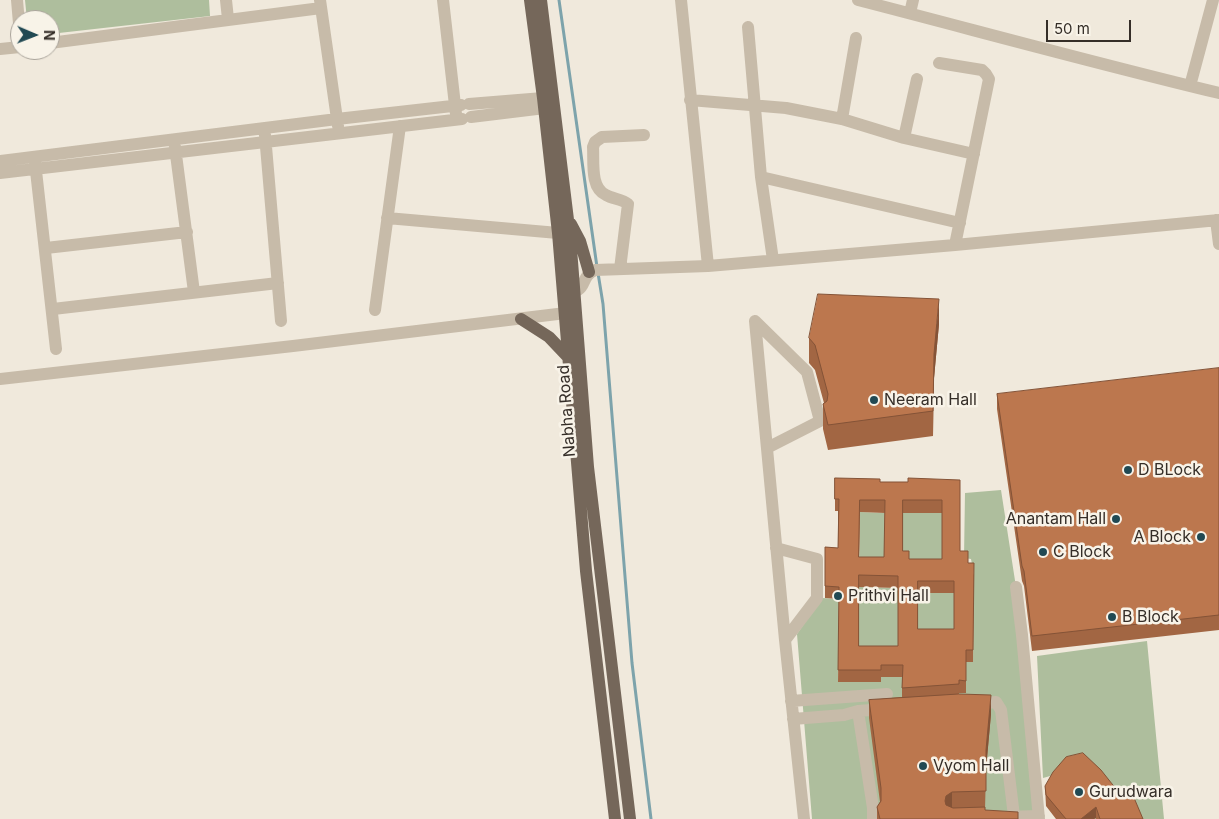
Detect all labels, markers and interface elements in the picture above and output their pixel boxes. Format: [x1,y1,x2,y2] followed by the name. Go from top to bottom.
[10,10,60,60] north arrow
[1049,10,1134,42] scale bar
[1054,19,1090,38] text: 50 m
[41,30,58,41] text: N
[554,364,580,458] street label: Nabha Road
[884,390,977,410] place label: Neeram Hall
[868,394,880,406] marker: Neeram Hall
[1138,460,1201,480] place label: D BLock
[1122,464,1134,476] marker: D BLock
[1006,509,1106,529] place label: Anantam Hall
[1110,513,1122,525] marker: Anantam Hall
[1134,527,1191,547] place label: A Block
[1195,531,1207,543] marker: A Block
[1053,542,1111,562] place label: C Block
[1037,546,1049,558] marker: C Block
[848,586,929,606] place label: Prithvi Hall
[832,590,844,602] marker: Prithvi Hall
[1122,607,1179,627] place label: B Block
[1106,611,1118,623] marker: B Block
[933,756,1009,776] place label: Vyom Hall
[917,760,929,772] marker: Vyom Hall
[1089,782,1173,802] place label: Gurudwara
[1073,786,1085,798] marker: Gurudwara

